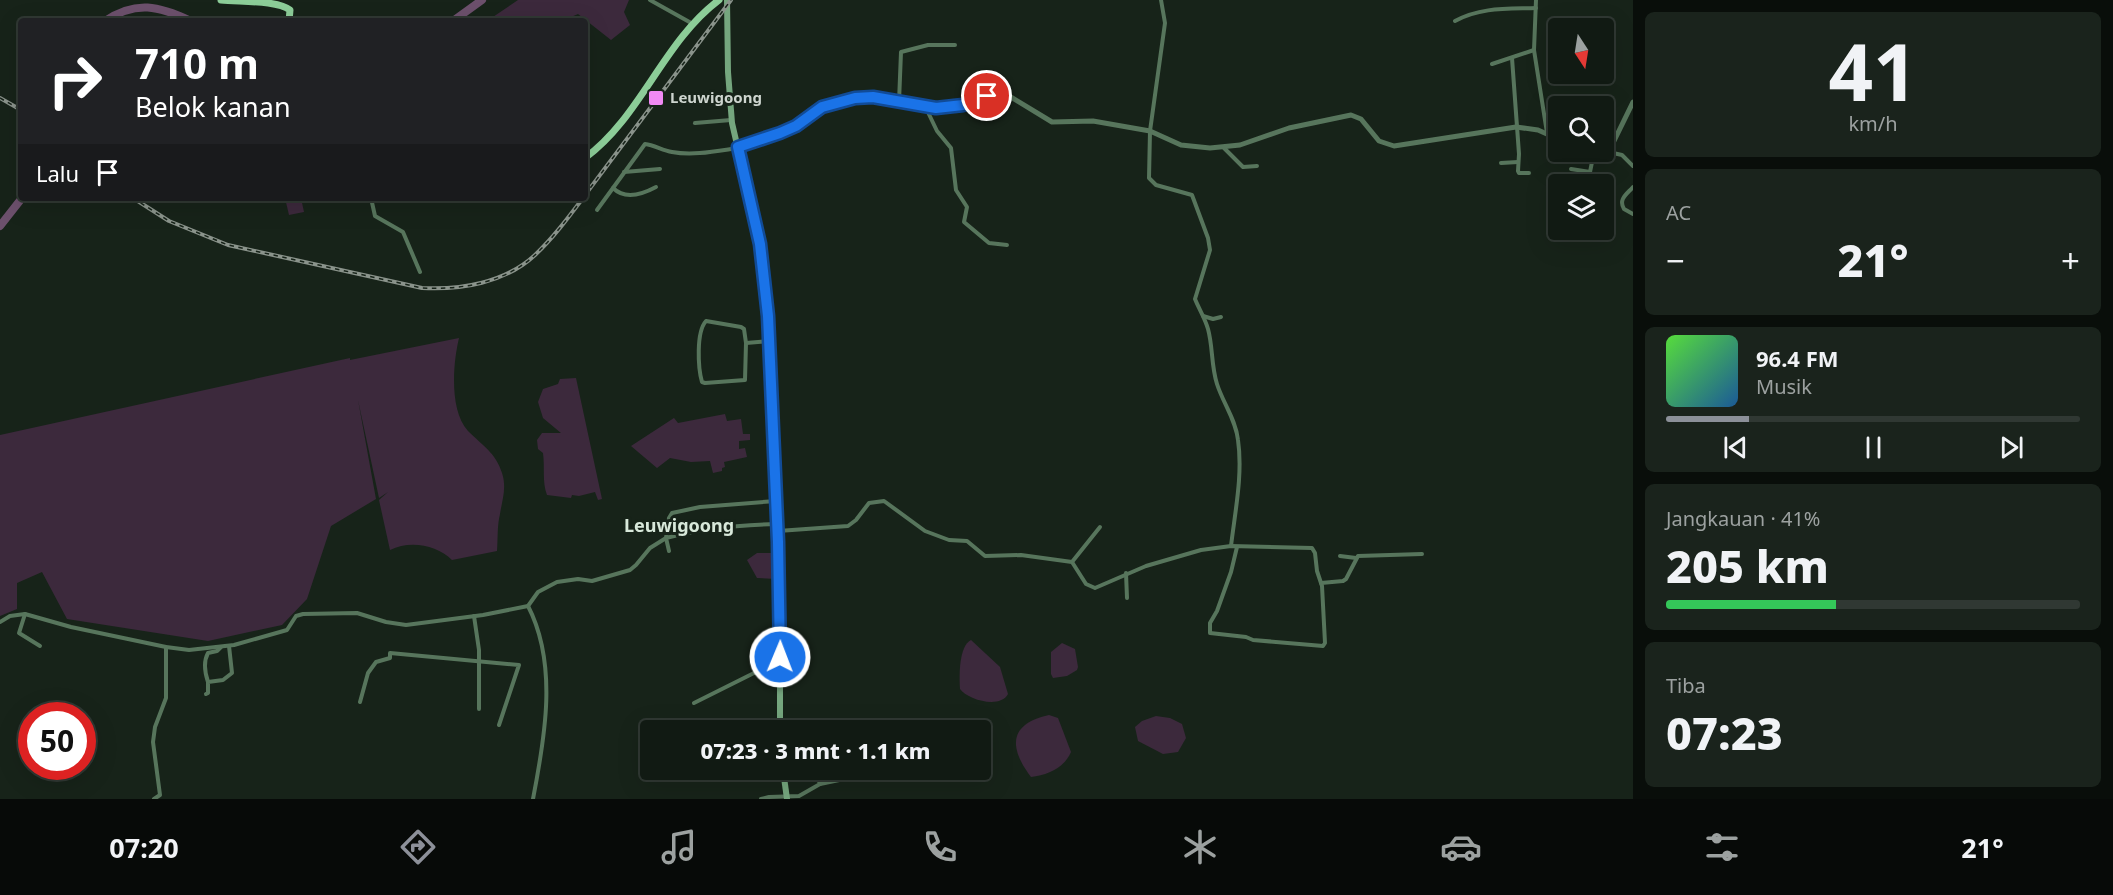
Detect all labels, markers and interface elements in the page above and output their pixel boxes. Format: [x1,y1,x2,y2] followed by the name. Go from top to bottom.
[1548,18,1614,84] north arrow
[1548,18,1614,240] map controls
[1828,18,1918,124] text: 41
[135,34,259,91] text: 710 m
[36,42,114,120] icon: right
[961,70,1012,121] pin
[970,79,1003,112] icon: arrive
[670,87,762,107] place label: Leuwigoong
[135,88,291,125] text: Belok kanan
[647,89,665,107] marker: Leuwigoong
[1548,96,1614,162] button: search
[1848,110,1898,137] text: km/h
[91,156,124,189] icon: arrive
[36,158,79,188] text: Lalu
[1548,174,1614,240] button: layers
[1666,199,1691,226] text: AC
[1837,229,1909,290] text: 21°
[1666,238,1685,283] text: −
[2061,238,2080,283] text: +
[1756,343,1838,373] text: 96.4 FM
[1756,373,1812,400] text: Musik
[1719,431,1752,464] icon: previous
[1857,431,1890,464] icon: pause
[1995,431,2028,464] icon: next
[1666,505,1820,532] text: Jangkauan · 41%
[624,513,734,537] district label: Leuwigoong
[1666,535,1829,596] text: 205 km
[748,625,812,689] position arrow
[1666,672,1706,699] text: Tiba
[18,702,96,780] speed limit sign: 50
[1666,702,1783,763] text: 07:23
[700,735,931,765] text: 07:23 · 3 mnt · 1.1 km
[397,826,439,868] icon: directions
[658,826,700,868] icon: music
[919,826,961,868] icon: phone
[1179,826,1221,868] icon: climate
[1440,826,1482,868] icon: car
[1701,826,1743,868] icon: filters
[109,829,179,866] text: 07:20
[1961,829,2004,866] text: 21°

